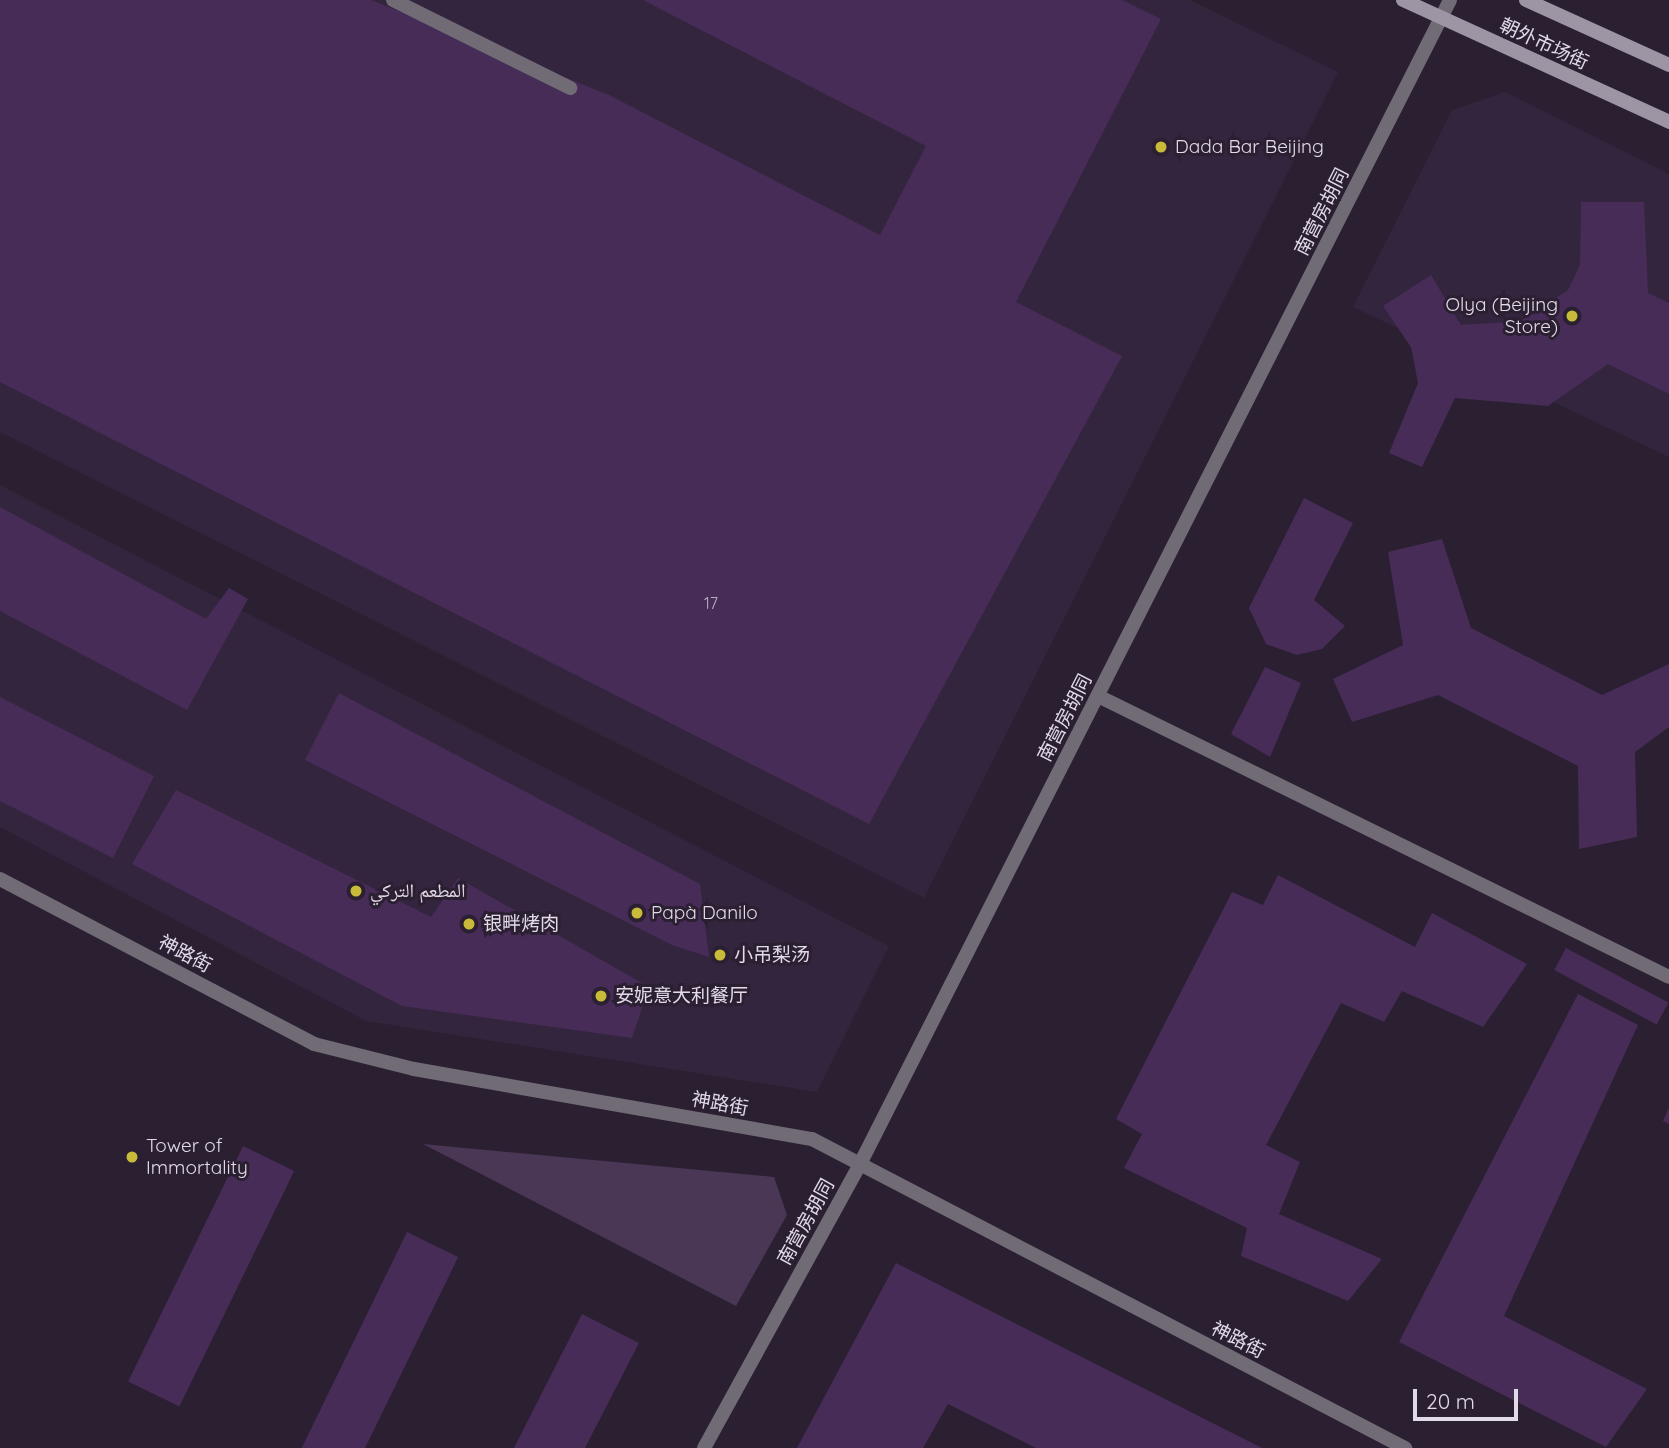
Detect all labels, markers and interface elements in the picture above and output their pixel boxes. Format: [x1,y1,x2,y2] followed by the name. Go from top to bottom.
[1496,14,1592,74] street label: 朝外市场街
[1175,136,1324,158] place label: Dada Bar Beijing
[1153,139,1169,155] marker: Dada Bar Beijing
[1290,165,1354,259] street label: 南营房胡同
[1446,294,1558,338] place label: Olya (Beijing Store)
[1564,308,1580,324] marker: Olya (Beijing Store)
[704,593,718,613] house number: 17
[1033,671,1097,765] street label: 南营房胡同
[370,880,465,902] place label: المطعم التركي
[348,883,364,899] marker: المطعم التركي
[651,902,758,924] place label: Papà Danilo
[629,905,645,921] marker: Papà Danilo
[483,913,559,935] place label: 银畔烤肉
[461,916,477,932] marker: 银畔烤肉
[154,931,216,977] street label: 神路街
[734,944,810,966] place label: 小吊梨汤
[712,947,728,963] marker: 小吊梨汤
[615,985,748,1007] place label: 安妮意大利餐厅
[593,988,609,1004] marker: 安妮意大利餐厅
[690,1088,750,1120] street label: 神路街
[146,1135,248,1179] place label: Tower of Immortality
[124,1149,140,1165] marker: Tower of Immortality
[773,1175,839,1269] street label: 南营房胡同
[1207,1317,1269,1363] street label: 神路街
[1417,1374,1522,1418] scale bar
[1426,1388,1475,1414] text: 20 m

